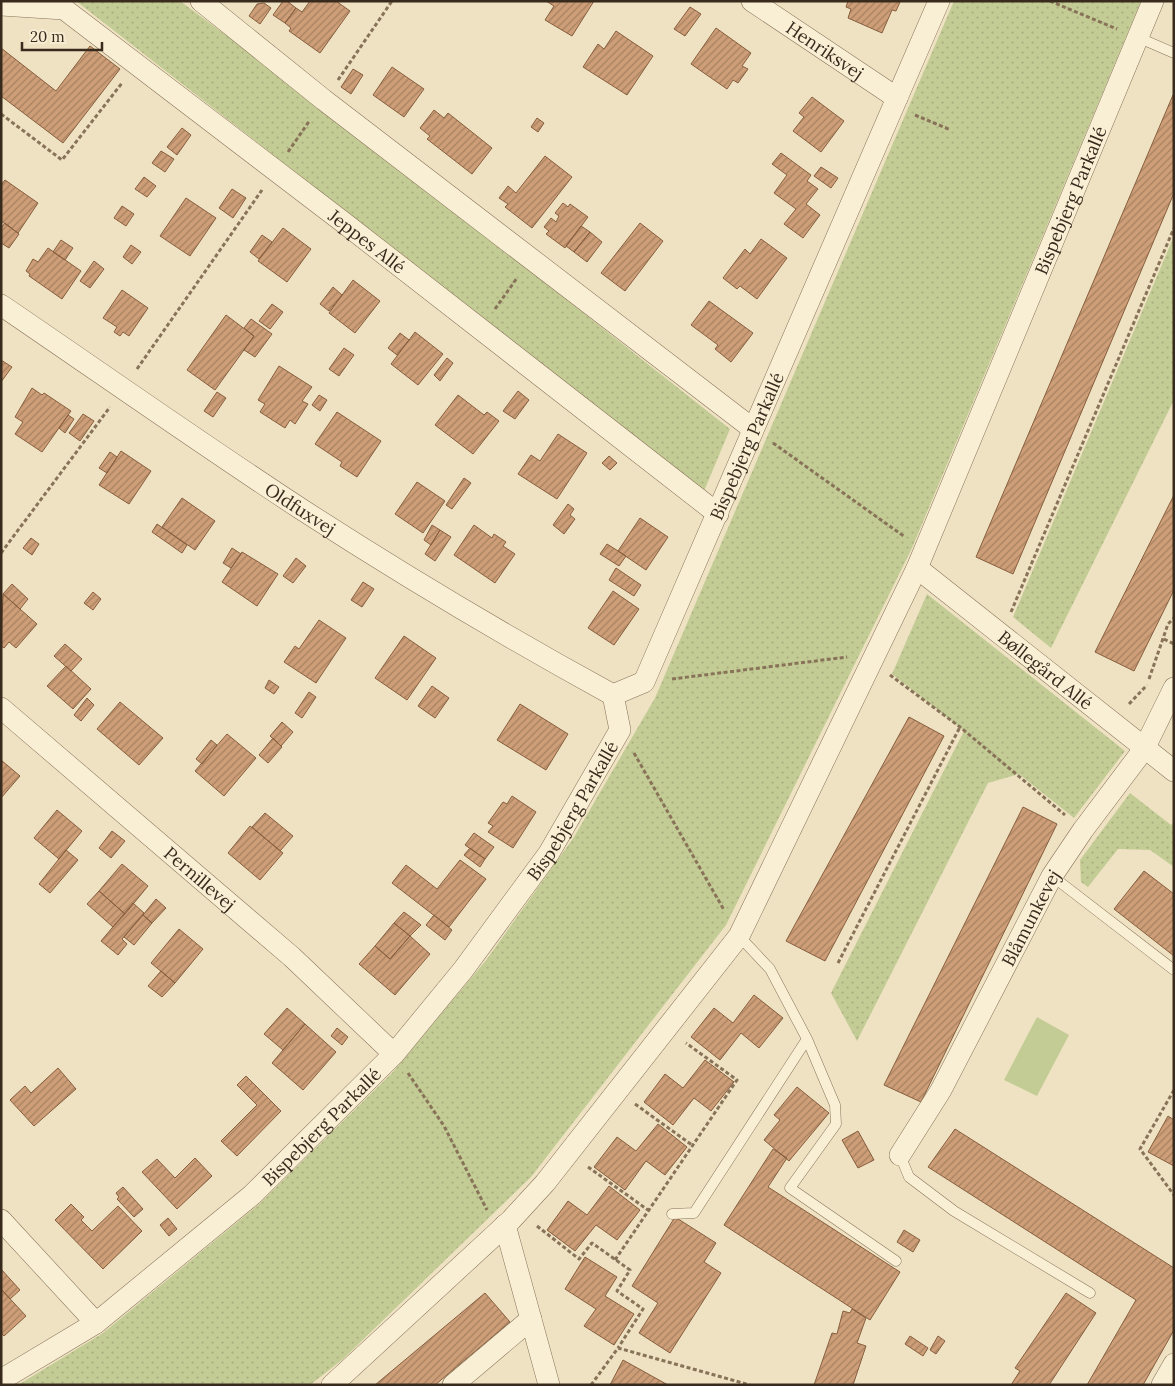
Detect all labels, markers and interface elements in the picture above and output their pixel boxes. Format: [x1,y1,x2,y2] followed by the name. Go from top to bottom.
[782,16,868,84] street label: Henriksvej
[22,20,102,52] scale bar
[30,27,65,46] text: 20 m
[1029,122,1111,278] street label: Bispebjerg Parkallé
[323,203,411,278] street label: Jeppes Allé
[704,368,789,523] street label: Bispebjerg Parkallé
[261,477,340,540] street label: Oldfuxvej
[994,625,1098,714] street label: Bøllegård Allé
[521,736,623,885] street label: Bispebjerg Parkallé
[159,841,241,915] street label: Pernillevej
[996,865,1065,970] street label: Blåmunkevej
[257,1062,386,1190] street label: Bispebjerg Parkallé

